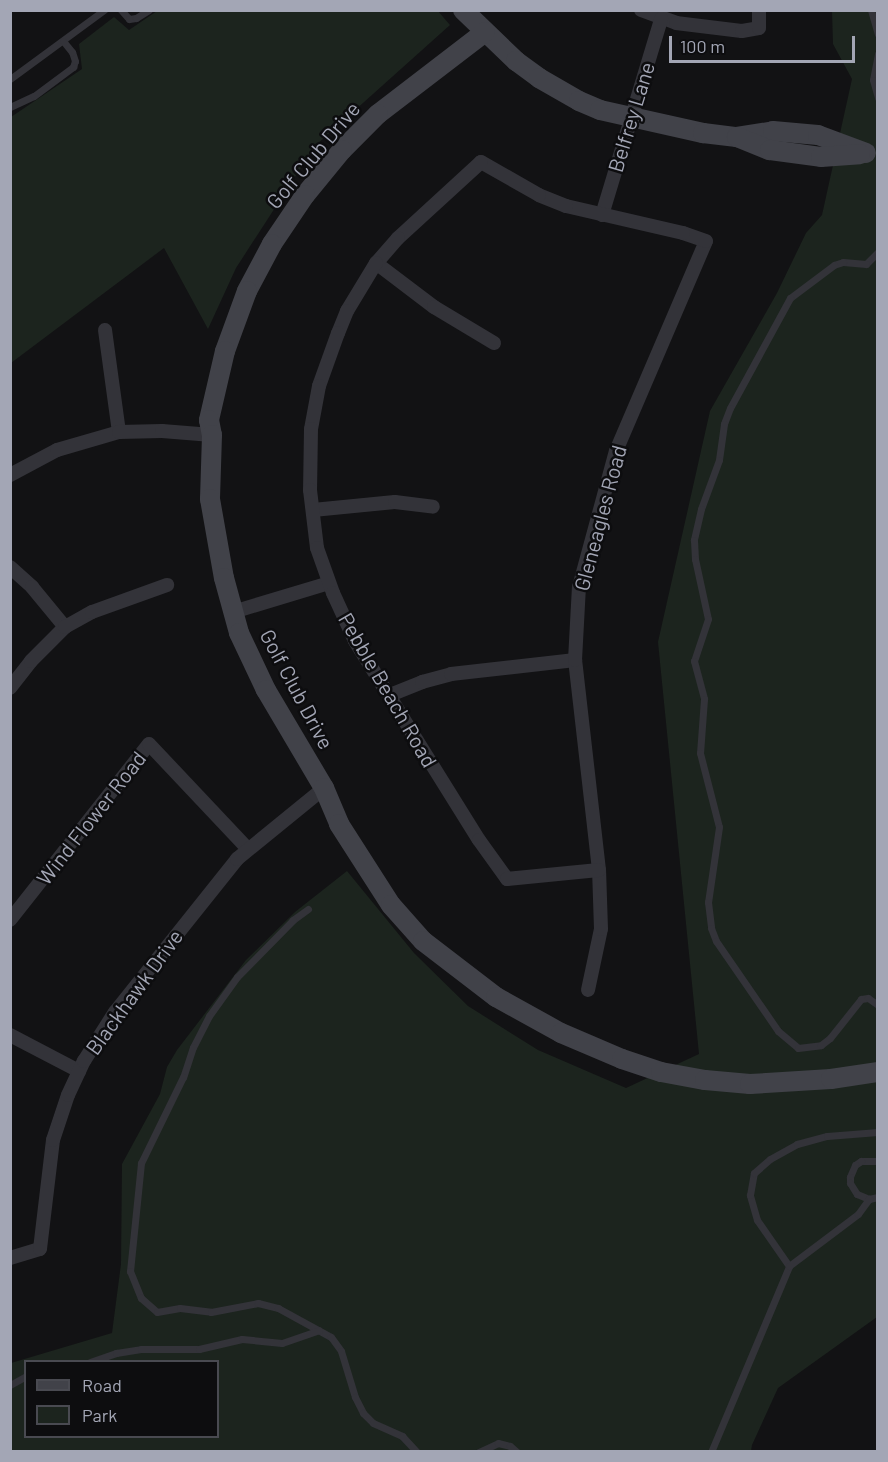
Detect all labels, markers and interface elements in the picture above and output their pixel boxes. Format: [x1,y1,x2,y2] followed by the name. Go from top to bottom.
[672,24,858,62] scale bar
[680,35,725,57] text: 100 m
[602,59,660,175] street label: Belfrey Lane
[261,96,365,214] street label: Golf Club Drive
[568,442,632,594] street label: Gleneagles Road
[334,608,442,772] street label: Pebble Beach Road
[255,625,339,753] street label: Golf Club Drive
[31,746,151,890] street label: Wind Flower Road
[80,924,188,1060] street label: Blackhawk Drive
[24,1360,219,1438] legend
[82,1374,122,1396] text: Road
[82,1404,117,1426] text: Park

